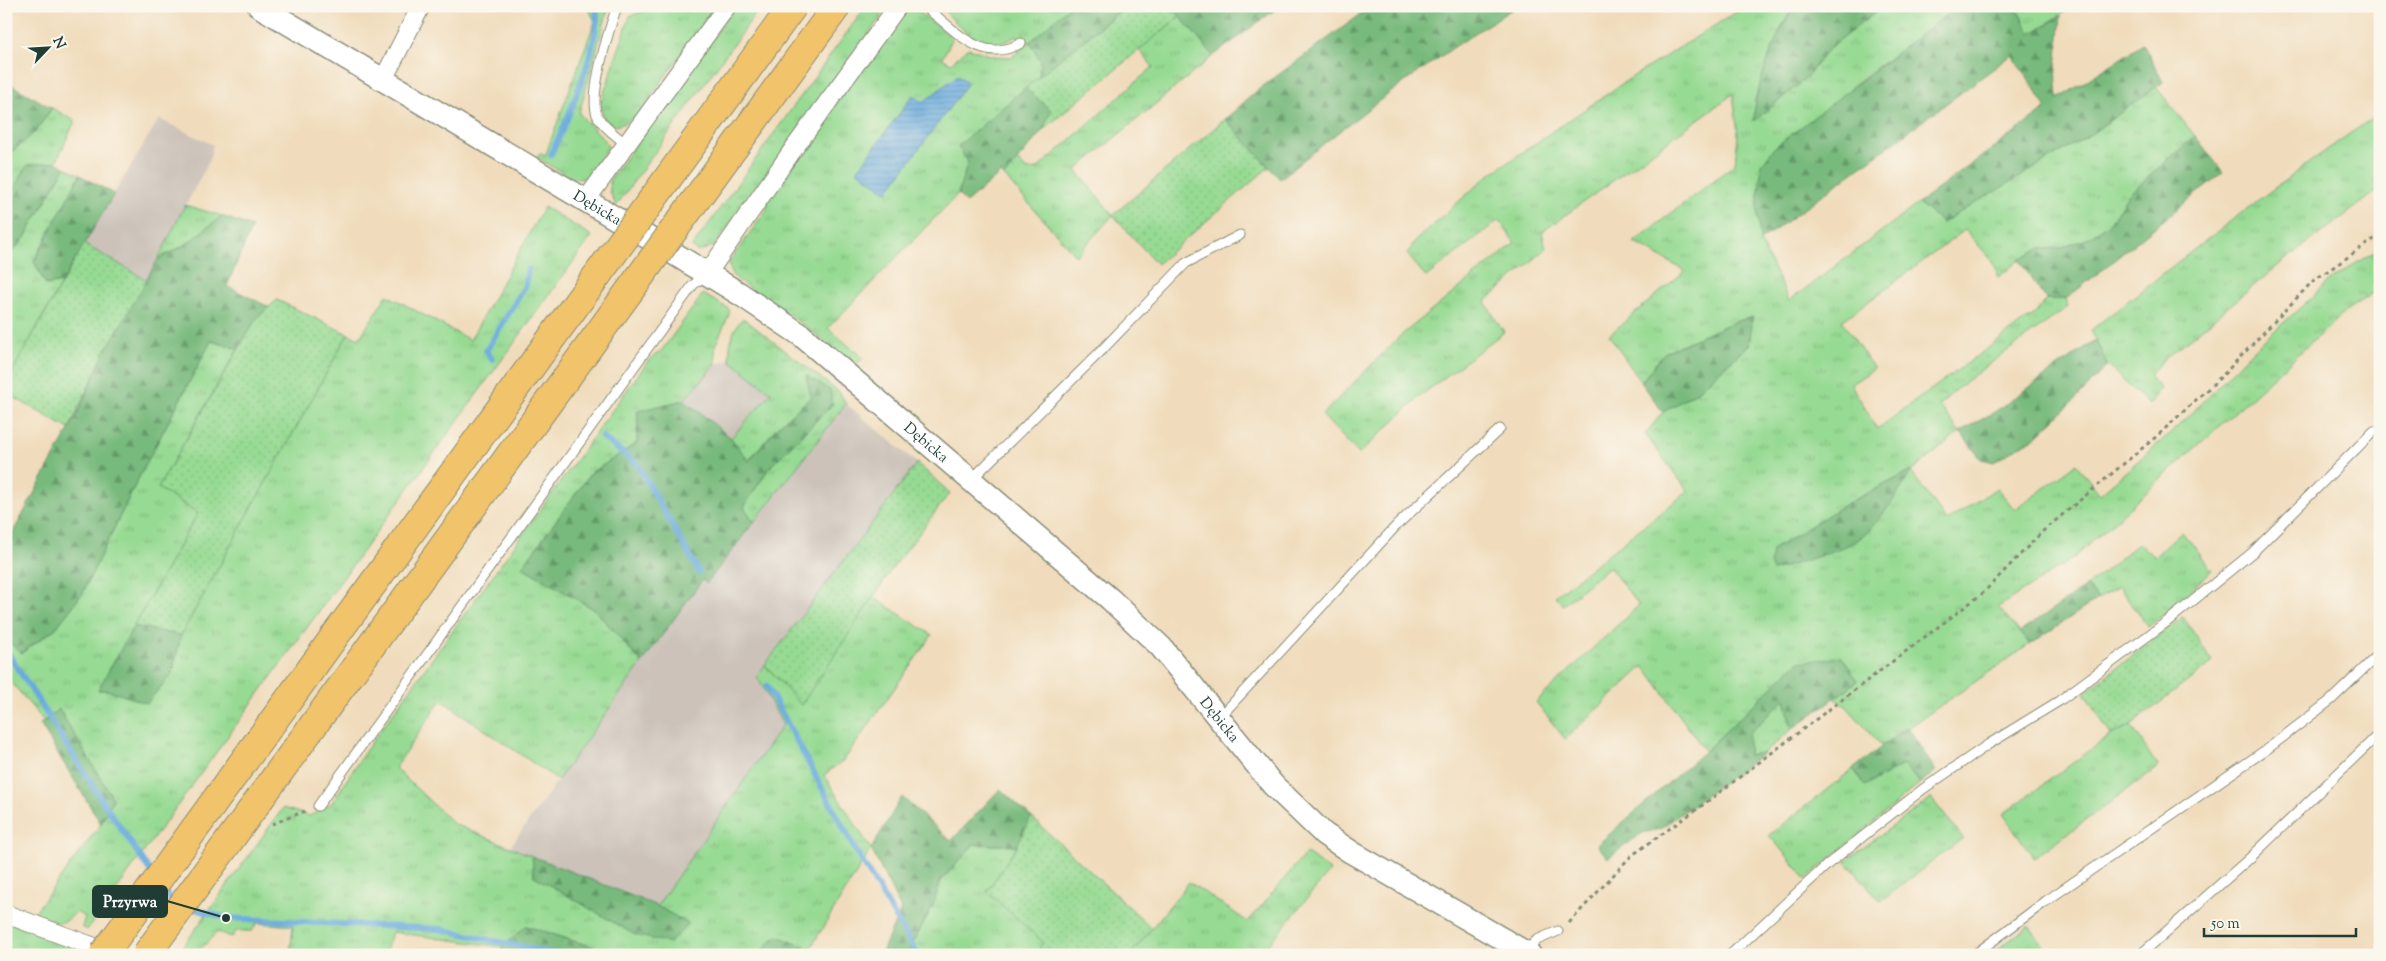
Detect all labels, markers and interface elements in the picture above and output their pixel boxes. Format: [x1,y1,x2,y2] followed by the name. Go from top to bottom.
[22,22,72,72] north arrow
[47,34,69,53] text: N
[569,186,625,231] street label: Dębicka
[898,418,952,468] street label: Dębicka
[1194,693,1244,748] street label: Dębicka
[93,886,167,917] callout: Przyrwa
[103,892,158,915] text: Przyrwa
[2204,906,2356,938] scale bar
[2210,914,2240,935] text: 50 m

